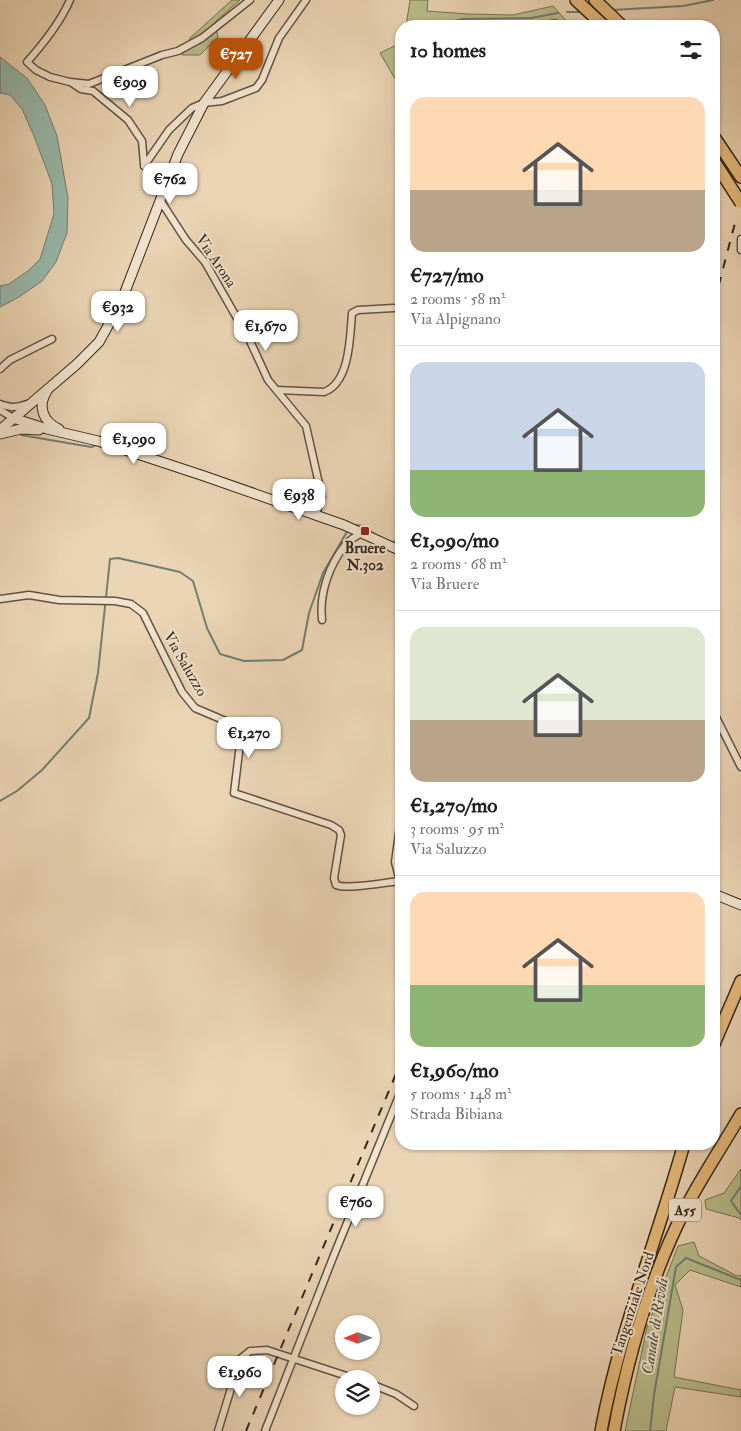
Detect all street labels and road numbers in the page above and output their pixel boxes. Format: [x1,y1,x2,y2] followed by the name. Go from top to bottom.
[191,231,241,292] street label: Via Arona
[159,628,211,700] street label: Via Saluzzo
[669,1198,701,1222] road number: A55
[607,1249,659,1359] street label: Tangenziale Nord

